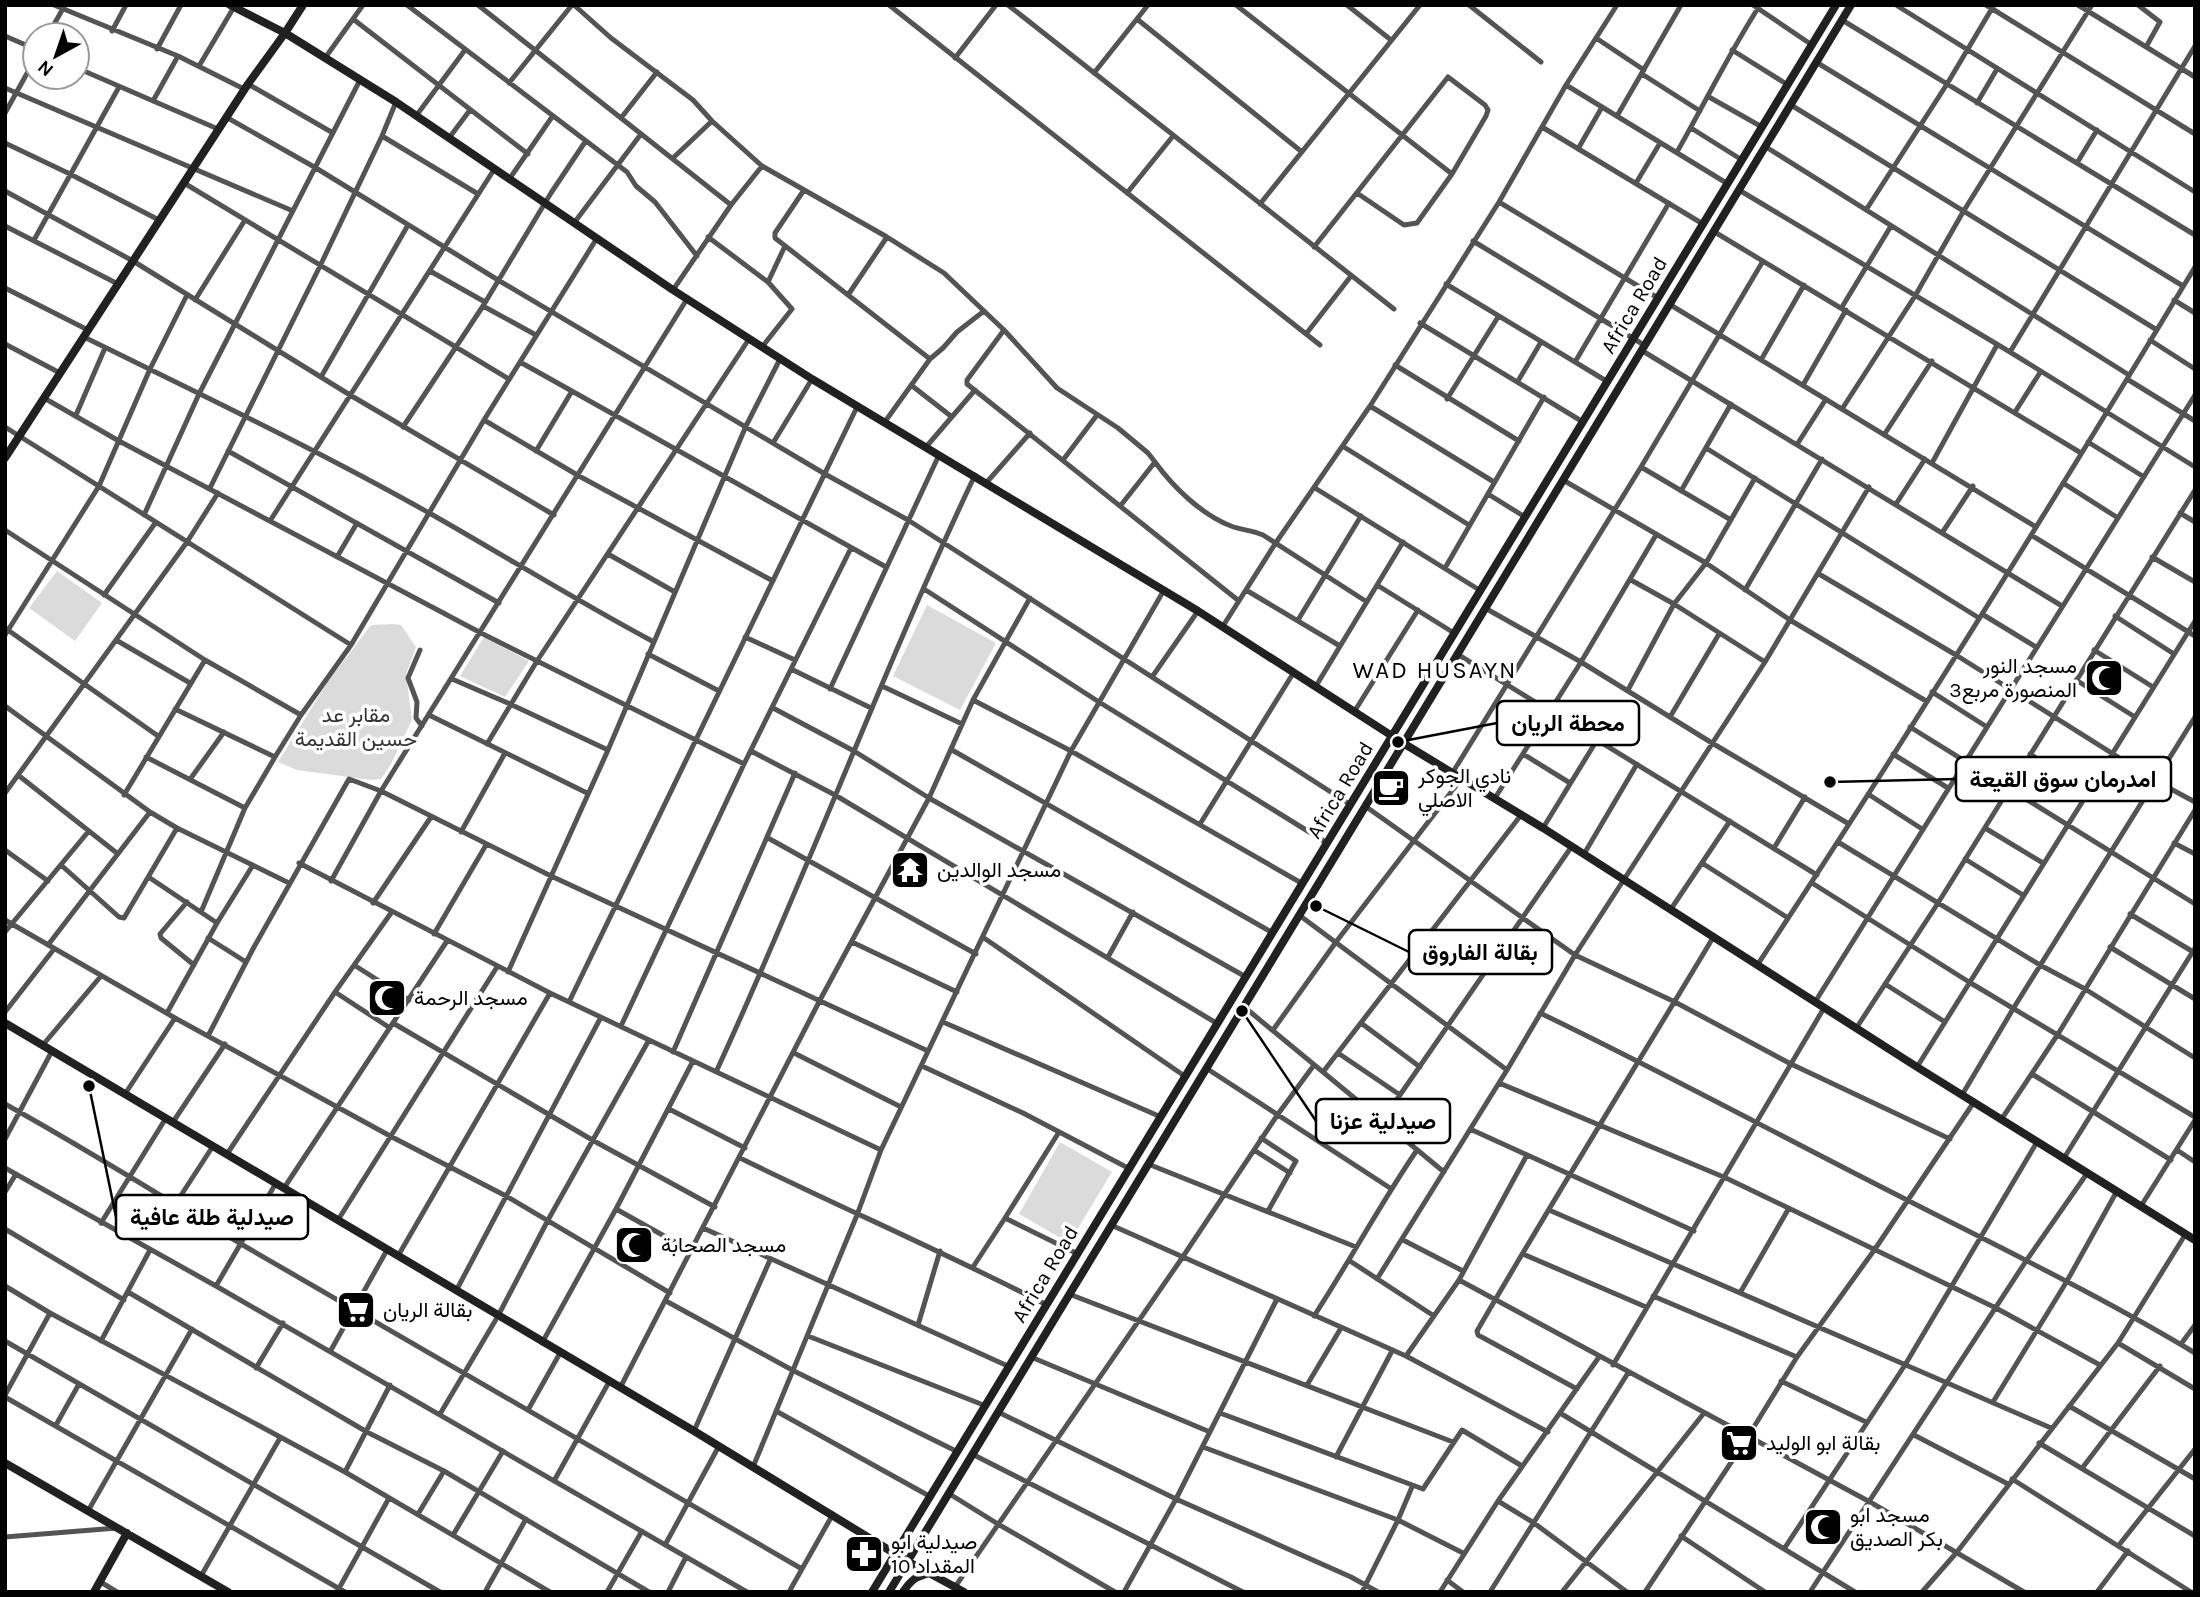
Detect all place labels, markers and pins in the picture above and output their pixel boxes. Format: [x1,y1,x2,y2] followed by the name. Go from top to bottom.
[1949,654,2077,704] place label: مسجد النور المنصورة مربع3
[2083,657,2125,699] mosque icon: مسجد النور المنصورة مربع3
[1497,701,1639,745] callout: محطة الريان
[1956,757,2171,801] callout: امدرمان سوق القيعة
[1417,764,1511,817] place label: نادي الجوكر الاصلي
[1370,767,1412,809] cafe icon: نادي الجوكر الاصلي
[889,849,931,891] temple icon: مسجد الوالدين
[937,858,1061,883] place label: مسجد الوالدين
[1409,930,1552,974] callout: بقالة الفاروق
[366,977,408,1019] mosque icon: مسجد الرحمة
[414,986,528,1011] place label: مسجد الرحمة
[1316,1099,1450,1143] callout: صيدلية عزنا
[116,1195,308,1239] callout: صيدلية طلة عافية
[613,1224,655,1266] mosque icon: مسجد الصحابة
[661,1233,786,1257] place label: مسجد الصحابة
[335,1289,377,1331] supermarket icon: بقالة الريان
[383,1298,472,1323] place label: بقالة الريان
[1718,1422,1760,1464] supermarket icon: بقالة ابو الوليد
[1766,1431,1881,1456] place label: بقالة ابو الوليد
[1850,1503,1943,1552] place label: مسجد ابو بكر الصديق
[1802,1506,1844,1548] mosque icon: مسجد ابو بكر الصديق
[891,1530,977,1578] place label: صيدلية ابو المقداد 10
[843,1533,885,1575] pharmacy icon: صيدلية ابو المقداد 10

